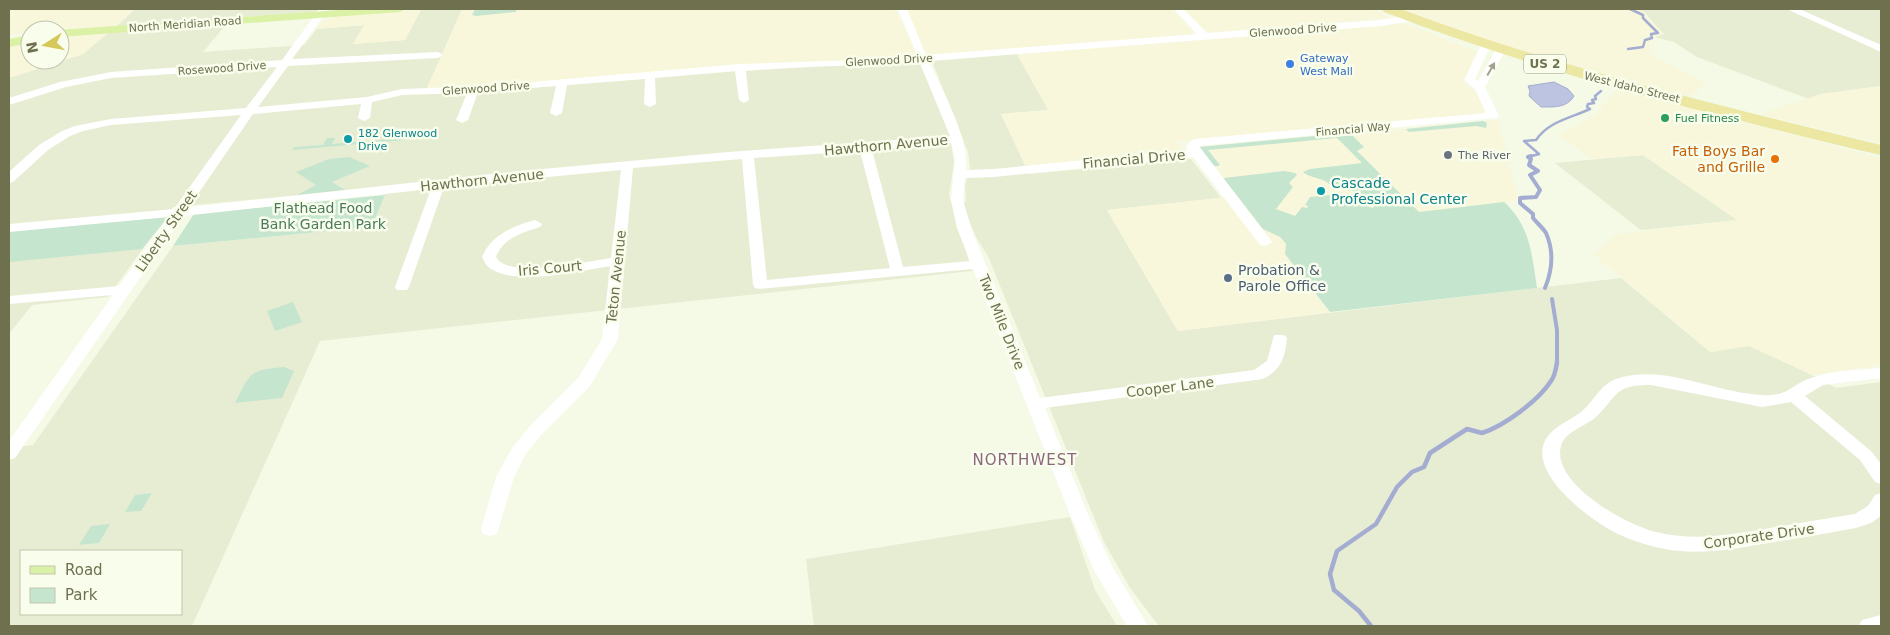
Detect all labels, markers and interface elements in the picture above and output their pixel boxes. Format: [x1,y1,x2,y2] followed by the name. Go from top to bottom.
[128,14,242,35] street label: North Meridian Road
[20,20,70,70] north arrow
[1249,21,1337,40] street label: Glenwood Drive
[23,40,41,55] text: N
[845,52,933,69] street label: Glenwood Drive
[1300,52,1353,78] place label: Gateway West Mall
[1524,54,1566,74] road number: US 2
[1284,58,1296,70] marker: Gateway West Mall
[177,59,267,78] street label: Rosewood Drive
[1486,62,1495,75] one-way arrow
[1583,69,1682,106] street label: West Idaho Street
[442,79,530,98] street label: Glenwood Drive
[1659,112,1671,124] marker: Fuel Fitness
[1675,112,1739,125] place label: Fuel Fitness
[1315,120,1391,139] street label: Financial Way
[358,127,437,153] place label: 182 Glenwood Drive
[823,132,949,158] street label: Hawthorn Avenue
[342,133,354,145] marker: 182 Glenwood Drive
[1672,143,1765,175] place label: Fatt Boys Bar and Grille
[1082,147,1186,171] street label: Financial Drive
[1442,149,1454,161] marker: The River
[1457,149,1511,162] place label: The River
[1769,153,1781,165] marker: Fatt Boys Bar and Grille
[419,166,545,194] street label: Hawthorn Avenue
[1331,175,1467,207] place label: Cascade Professional Center
[1315,185,1327,197] marker: Cascade Professional Center
[132,187,200,275] street label: Liberty Street
[260,200,387,232] park label: Flathead Food Bank Garden Park
[603,229,629,326] street label: Teton Avenue
[517,257,583,279] street label: Iris Court
[1238,262,1326,294] place label: Probation & Parole Office
[975,271,1028,372] street label: Two Mile Drive
[1222,272,1234,284] marker: Probation & Parole Office
[1125,374,1215,400] street label: Cooper Lane
[973,451,1077,469] district label: NORTHWEST
[1703,520,1815,552] street label: Corporate Drive
[20,550,182,615] legend
[65,561,103,579] text: Road
[65,586,98,604] text: Park

